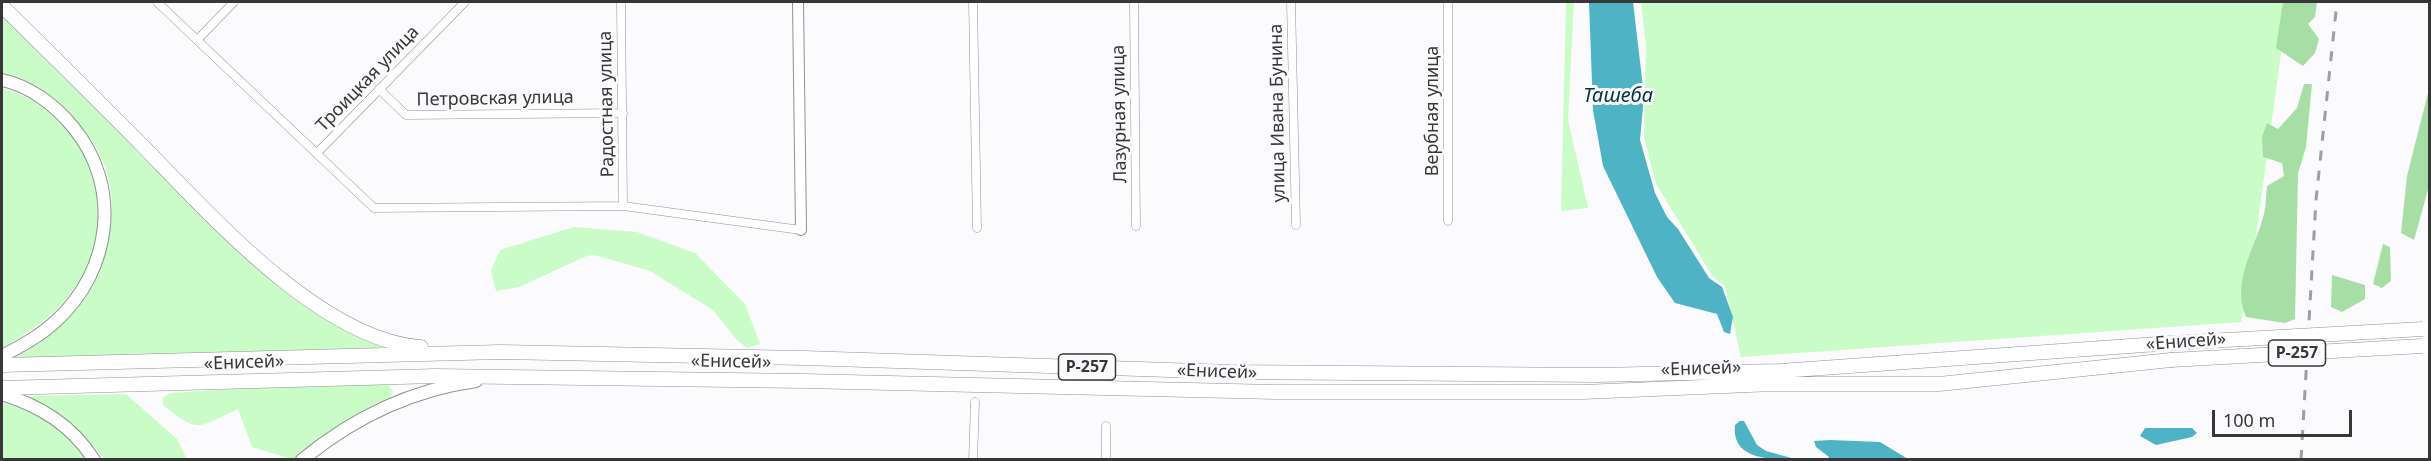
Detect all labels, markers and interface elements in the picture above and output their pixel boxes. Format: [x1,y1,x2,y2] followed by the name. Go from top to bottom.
[312,22,424,136] street label: Троицкая улица
[1266,24,1290,202] street label: улица Ивана Бунина
[595,31,619,177] street label: Радостная улица
[1108,45,1132,183] street label: Лазурная улица
[1422,46,1444,176] street label: Вербная улица
[1583,84,1653,108] water label: Ташеба
[416,87,574,111] street label: Петровская улица
[2145,328,2227,356] street label: «Енисей»
[2268,340,2326,366] road number: Р-257
[203,351,285,375] street label: «Енисей»
[691,351,771,373] street label: «Енисей»
[1058,354,1116,380] road number: Р-257
[1660,357,1742,381] street label: «Енисей»
[1176,360,1258,384] street label: «Енисей»
[2215,398,2354,436] scale bar
[2223,408,2275,432] text: 100 m

